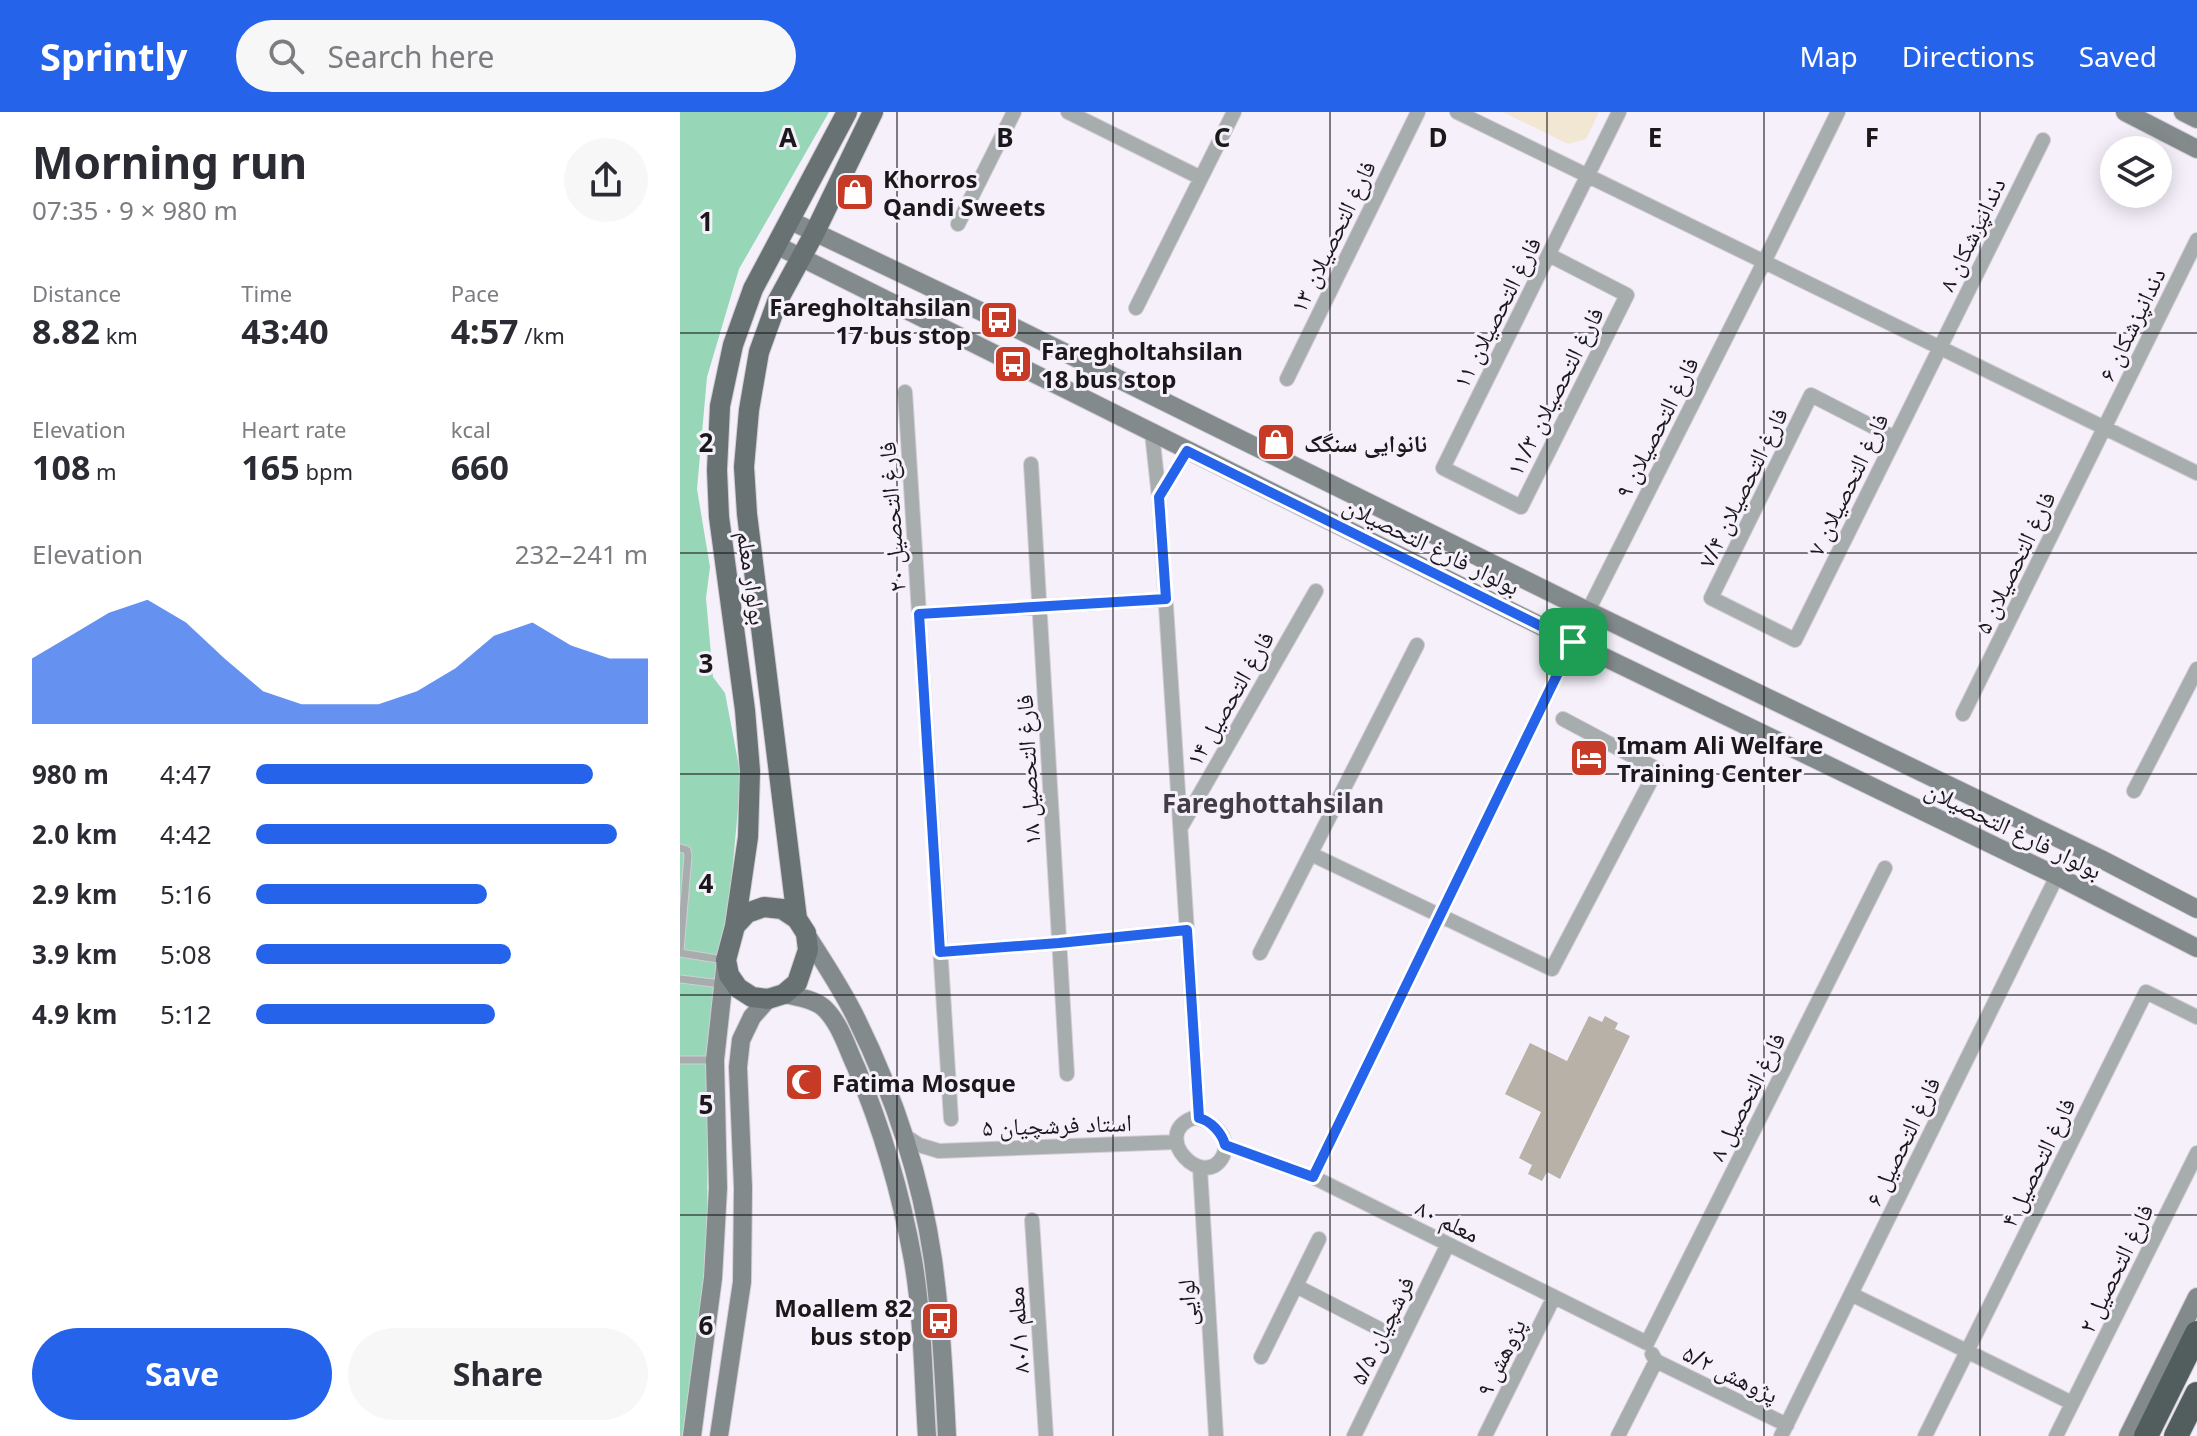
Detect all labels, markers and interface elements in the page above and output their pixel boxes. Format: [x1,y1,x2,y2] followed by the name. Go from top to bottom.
[236,20,796,92] search box
[40,30,188,82] text: Sprintly
[264,34,308,78] icon: search
[328,36,494,77] text: Search here
[1799,37,1858,75] text: Map
[1902,37,2035,75] text: Directions
[2079,37,2157,75] text: Saved
[779,119,797,155] text: A
[996,119,1014,155] text: B
[1214,119,1230,155] text: C
[1428,119,1448,155] text: D
[1648,119,1662,155] text: E
[1865,119,1879,155] text: F
[32,132,307,192] text: Morning run
[2100,136,2172,208] map controls
[2100,136,2172,208] button: layers
[564,138,648,222] button: share
[1281,154,1383,318] street label: فارغ التحصیلان ۱۳
[883,162,1045,223] place label: Khorros Qandi Sweets
[834,171,876,213] shop icon: Khorros Qandi Sweets
[1929,172,2013,296] street label: دندانپزشکان ۸
[32,192,238,228] text: 07:35 · 9 × 980 m
[699,203,713,239] text: 1
[1444,231,1548,393] street label: فارغ التحصیلان ۱۱
[2089,262,2173,386] street label: دندانپزشکان ۶
[32,278,121,308] text: Distance
[241,278,292,308] text: Time
[451,278,499,308] text: Pace
[769,290,971,351] place label: Faregholtahsilan 17 bus stop
[978,299,1020,341] bus stop icon: Faregholtahsilan 17 bus stop
[1497,301,1611,481] street label: فارغ التحصیلان ۱۱/۳
[32,308,100,354] text: 8.82
[241,308,329,354] text: 43:40
[451,308,519,354] text: 4:57
[100,320,138,350] text: km
[519,320,565,350] text: /km
[1041,334,1243,395] place label: Faregholtahsilan 18 bus stop
[992,343,1034,385] bus stop icon: Faregholtahsilan 18 bus stop
[1606,351,1706,503] street label: فارغ التحصیلان ۹
[1689,401,1795,573] street label: فارغ التحصیلان ۷/۴
[1798,407,1896,561] street label: فارغ التحصیلان ۷
[32,414,126,444] text: Elevation
[241,414,346,444] text: Heart rate
[451,414,491,444] text: kcal
[1255,421,1297,463] shop icon: نانوایی سنگک
[699,424,714,460] text: 2
[1304,426,1427,459] place label: نانوایی سنگک
[869,441,913,593] street label: فارغ التحصیل ۲۰
[32,444,90,490] text: 108
[241,444,300,490] text: 165
[451,444,509,490] text: 660
[90,456,117,486] text: m
[300,456,353,486] text: bpm
[1965,485,2063,639] street label: فارغ التحصیلان ۵
[1338,488,1526,602] street label: بولوار فارغ التحصیلان
[729,529,776,627] street label: بولوار معلم
[32,536,143,572] text: Elevation
[515,536,648,572] text: 232–241 m
[1539,608,1607,676] pin
[1551,620,1595,664] icon: arrive
[1177,624,1281,772] street label: فارغ التحصیل ۱۴
[699,645,713,681] text: 3
[1007,694,1047,846] street label: فارغ التحصیل ۱۸
[1617,728,1823,789] place label: Imam Ali Welfare Training Center
[1568,737,1610,779] hotel icon: Imam Ali Welfare Training Center
[32,756,109,792] text: 980 m
[160,756,212,792] text: 4:47
[1920,772,2108,886] street label: بولوار فارغ التحصیلان
[1162,785,1384,821] district label: Fareghottahsilan
[32,816,117,852] text: 2.0 km
[160,816,212,852] text: 4:42
[699,865,714,901] text: 4
[32,876,117,912] text: 2.9 km
[160,876,212,912] text: 5:16
[32,936,117,972] text: 3.9 km
[160,936,212,972] text: 5:08
[32,996,117,1032] text: 4.9 km
[160,996,212,1032] text: 5:12
[1699,1026,1793,1166] street label: فارغ التحصیل ۸
[783,1061,825,1103] mosque icon: Fatima Mosque
[832,1066,1016,1099] place label: Fatima Mosque
[1856,1071,1948,1211] street label: فارغ التحصیل ۶
[699,1086,713,1122] text: 5
[1991,1092,2083,1232] street label: فارغ التحصیل ۴
[982,1105,1132,1143] street label: استاد فرشچیان ۵
[1410,1190,1485,1250] street label: معلم ۸۰
[2069,1198,2161,1338] street label: فارغ التحصیل ۲
[1341,1270,1421,1390] street label: فرشچیان ۵/۵
[1168,1279,1204,1327] street label: لوایی
[998,1285,1037,1375] street label: معلم ۸۰/۱
[774,1291,912,1352] place label: Moallem 82 bus stop
[919,1300,961,1342] bus stop icon: Moallem 82 bus stop
[699,1307,714,1343] text: 6
[1467,1313,1533,1401] street label: پژوهش ۹
[32,1328,332,1420] button: Save
[348,1328,648,1420] button: Share
[1678,1336,1784,1410] street label: پژوهش ۵/۲

